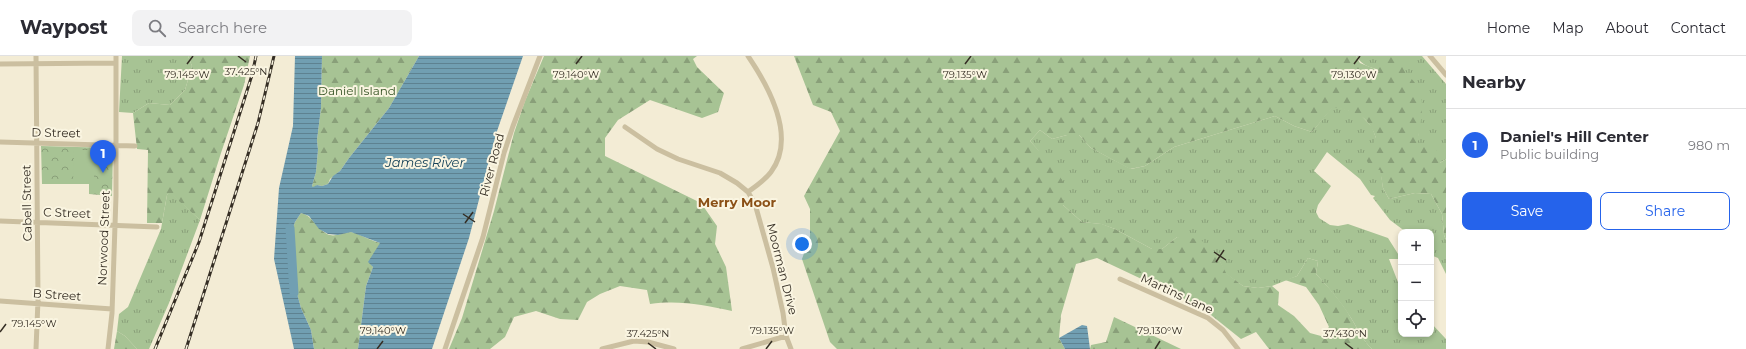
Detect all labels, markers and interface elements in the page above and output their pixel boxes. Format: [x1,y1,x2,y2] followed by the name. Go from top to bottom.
[132,10,412,46] search box
[20,16,108,39] text: Waypost
[146,17,168,39] icon: search
[178,18,267,37] text: Search here
[1487,19,1530,37] text: Home
[1552,19,1583,37] text: Map
[1605,19,1649,37] text: About
[1671,19,1726,37] text: Contact
[225,65,267,78] text: 37.425°N
[164,68,210,81] text: 79.145°W
[553,68,599,81] text: 79.140°W
[943,68,987,81] text: 79.135°W
[1331,68,1377,81] text: 79.130°W
[1462,72,1526,92] text: Nearby
[318,83,396,98] park label: Daniel Island
[31,125,81,140] street label: D Street
[1500,127,1649,146] text: Daniel's Hill Center
[476,132,507,198] street label: River Road
[1472,137,1478,153] text: 1
[1688,137,1730,153] text: 980 m
[90,140,116,173] pin: 1
[1500,146,1599,162] text: Public building
[384,154,465,170] water label: James River
[18,164,35,242] street label: Cabell Street
[94,190,113,286] street label: Norwood Street
[1462,192,1592,230] button: Save
[1600,192,1730,230] button: Share
[698,194,777,210] district label: Merry Moor
[43,204,91,221] street label: C Street
[764,222,801,316] street label: Moorman Drive
[1398,229,1434,337] map controls
[1398,229,1434,265] button: +
[792,234,812,254] your location
[1398,265,1434,301] button: −
[1139,270,1216,317] street label: Martins Lane
[32,285,82,304] street label: B Street
[1398,301,1434,337] button: locate
[11,317,57,330] text: 79.145°W
[360,324,406,337] text: 79.140°W
[750,324,794,337] text: 79.135°W
[1137,324,1183,337] text: 79.130°W
[627,327,669,340] text: 37.425°N
[1323,327,1367,340] text: 37.430°N

